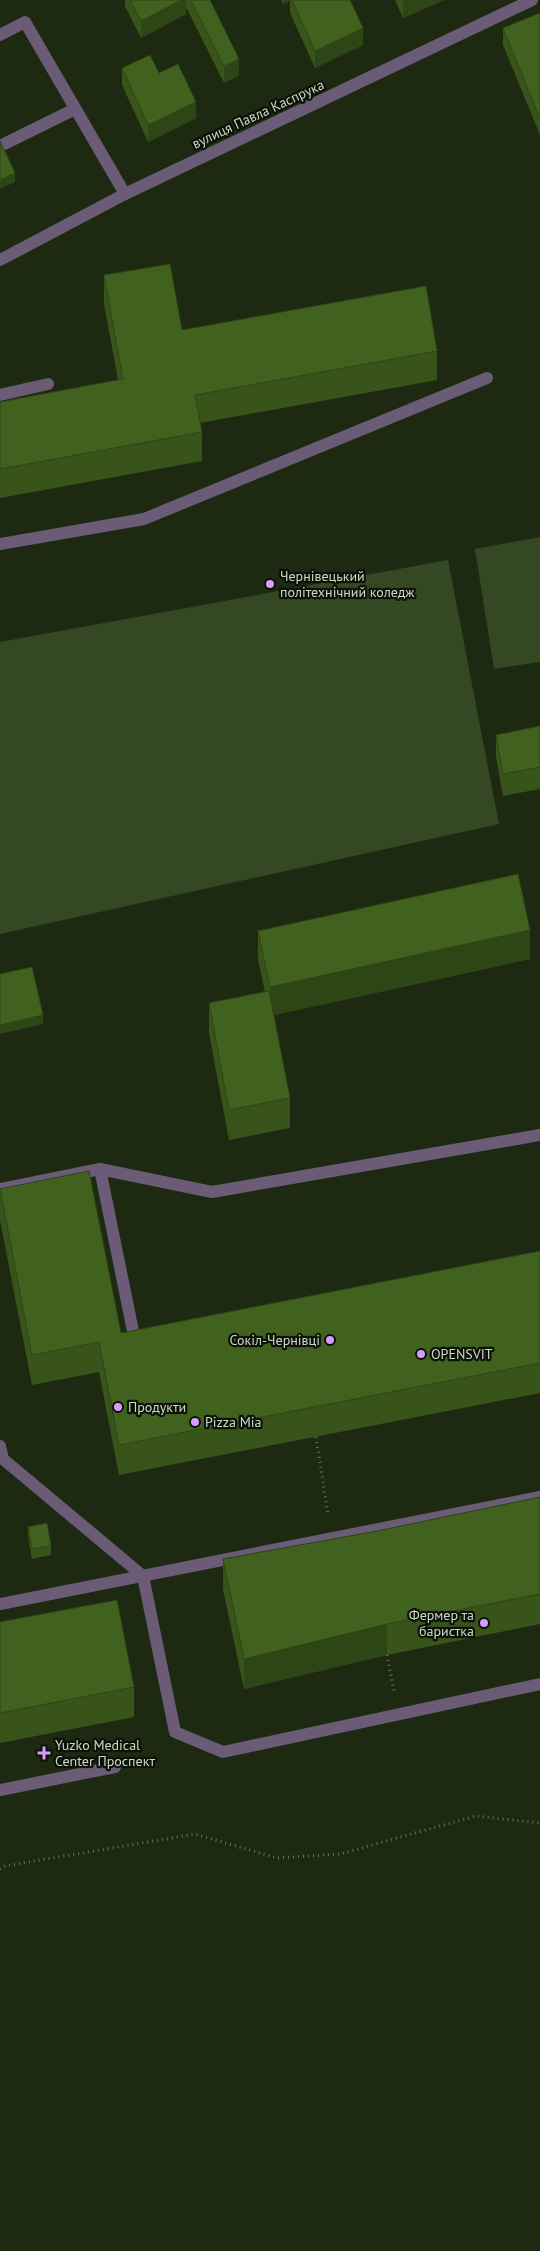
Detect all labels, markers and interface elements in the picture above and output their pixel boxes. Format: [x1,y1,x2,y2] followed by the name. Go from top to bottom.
[189,75,327,153] street label: вулиця Павла Каспрука
[280,567,415,601] place label: Чернівецький політехнічний коледж
[264,578,276,590] marker: Чернівецький політехнічний коледж
[230,1331,320,1349] place label: Сокіл-Чернівці
[324,1334,336,1346] marker: Сокіл-Чернівці
[431,1345,493,1363] place label: OPENSVIT
[415,1348,427,1360] marker: OPENSVIT
[128,1398,186,1416] place label: Продукти
[112,1401,124,1413] marker: Продукти
[205,1413,262,1431] place label: Pizza Mia
[189,1416,201,1428] marker: Pizza Mia
[409,1606,474,1640] place label: Фермер та баристка
[478,1617,490,1629] marker: Фермер та баристка
[55,1736,155,1770] place label: Yuzko Medical Center Проспект
[37,1746,51,1760] marker: Yuzko Medical Center Проспект

